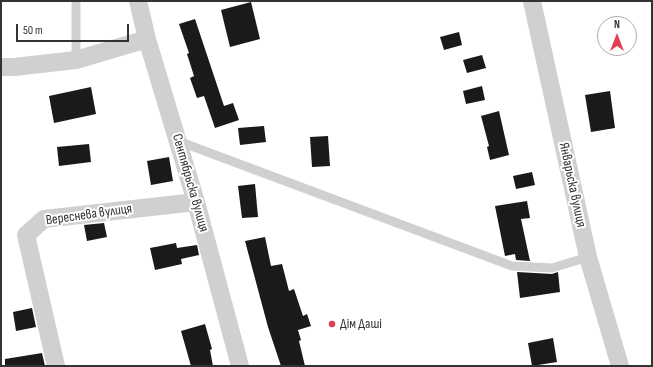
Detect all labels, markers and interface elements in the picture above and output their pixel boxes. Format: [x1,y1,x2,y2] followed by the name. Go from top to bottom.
[18,16,131,42] scale bar
[597,16,637,56] north arrow
[614,18,620,31] text: N
[23,23,43,38] text: 50 m
[168,132,212,234] street label: Сентябрьска вулиця
[555,141,589,229] street label: Январьска вулиця
[45,201,133,229] street label: Вереснева вулиця
[340,316,382,332] place label: Дім Даші
[327,319,337,329] marker: Дім Даші

